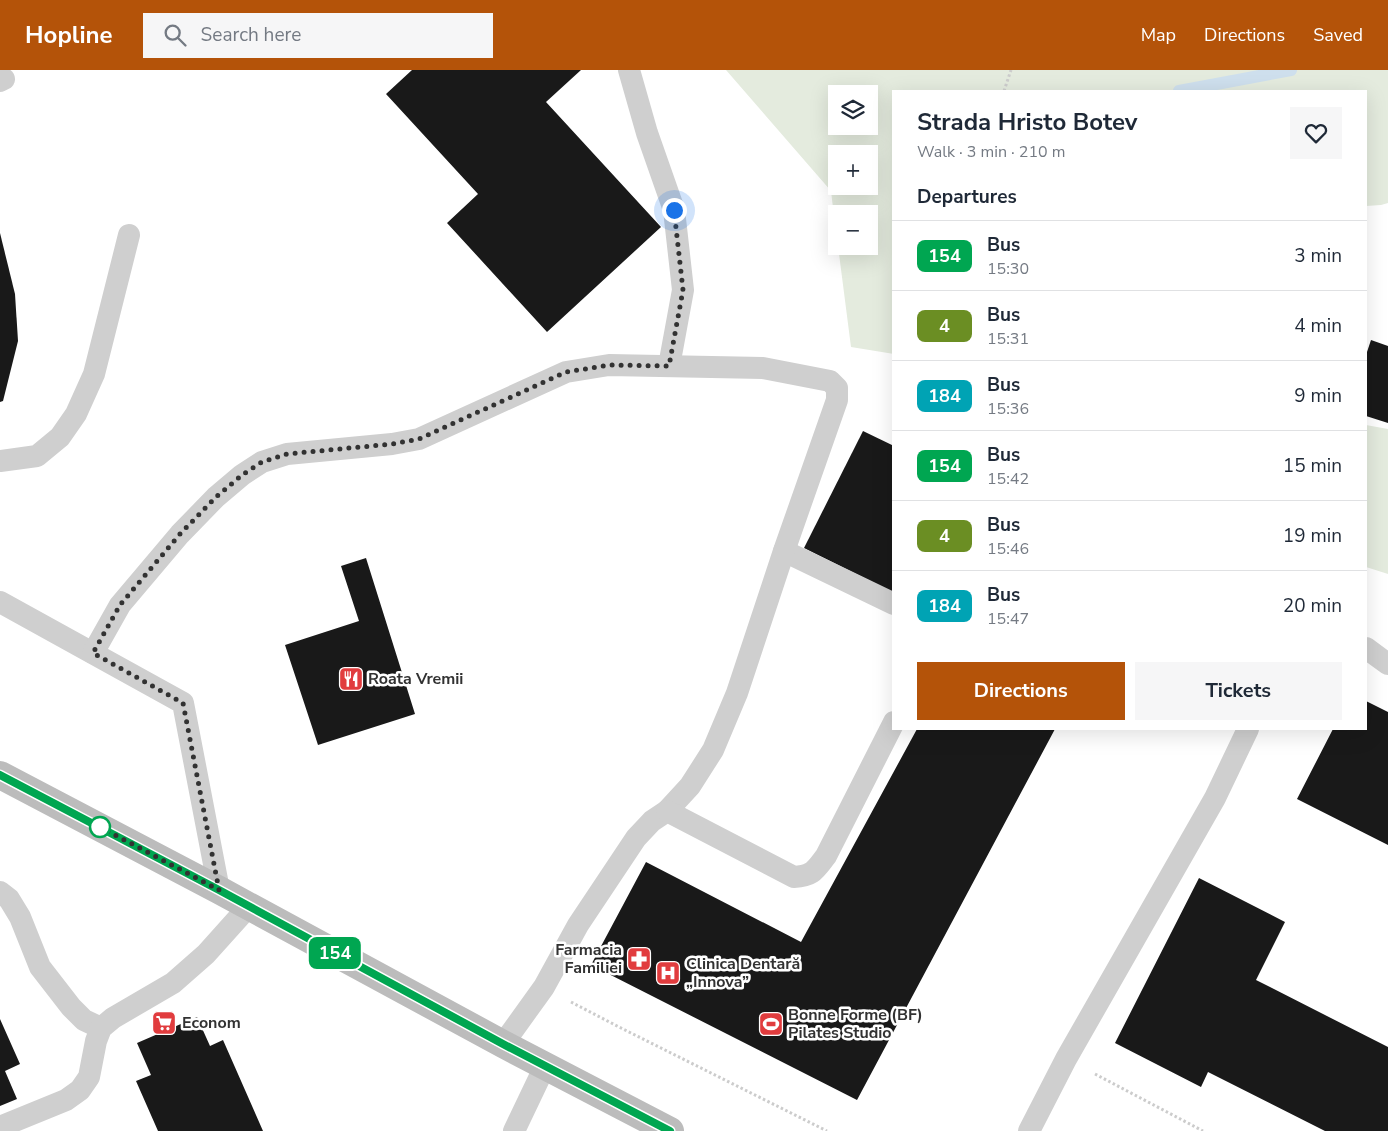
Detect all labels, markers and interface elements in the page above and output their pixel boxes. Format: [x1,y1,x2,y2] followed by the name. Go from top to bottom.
[143,13,493,58] search box
[25,19,113,51] text: Hopline
[161,21,189,49] icon: search
[201,22,301,48] text: Search here
[1141,23,1176,47] text: Map
[1204,23,1285,47] text: Directions
[1313,23,1363,47] text: Saved
[828,85,878,255] map controls
[828,85,878,135] button: layers
[917,106,1138,138] text: Strada Hristo Botev
[1290,107,1342,159] button: heart
[917,141,1065,163] text: Walk · 3 min · 210 m
[828,145,878,195] button: +
[917,184,1017,210] text: Departures
[662,198,687,223] your location
[828,205,878,255] button: −
[987,232,1020,258] text: Bus
[1294,243,1342,269] text: 3 min
[928,244,961,268] text: 154
[987,258,1029,280] text: 15:30
[987,302,1020,328] text: Bus
[1294,313,1342,339] text: 4 min
[939,314,950,338] text: 4
[987,328,1029,350] text: 15:31
[987,372,1020,398] text: Bus
[1294,383,1342,409] text: 9 min
[928,384,961,408] text: 184
[987,398,1029,420] text: 15:36
[987,442,1020,468] text: Bus
[1283,453,1342,479] text: 15 min
[928,454,961,478] text: 154
[987,468,1029,490] text: 15:42
[987,512,1020,538] text: Bus
[1283,523,1342,549] text: 19 min
[939,524,950,548] text: 4
[987,538,1029,560] text: 15:46
[987,582,1020,608] text: Bus
[1283,593,1342,619] text: 20 min
[928,594,961,618] text: 184
[987,608,1029,630] text: 15:47
[917,662,1125,720] button: Directions
[1135,662,1342,720] button: Tickets
[338,666,364,692] restaurant icon: Roata Vremii
[368,668,463,690] place label: Roata Vremii
[89,816,111,838] unlabelled marker
[306,937,364,969] line badge: 154
[555,939,622,979] place label: Farmacia Familiei
[319,941,351,965] text: 154
[626,946,652,972] pharmacy icon: Farmacia Familiei
[686,953,800,993] place label: Clinica Dentară „Innova”
[655,960,681,986] hospital icon: Clinica Dentară „Innova”
[788,1004,923,1044] place label: Bonne Forme (BF) Pilates Studio
[151,1010,177,1036] supermarket icon: Econom
[758,1011,784,1037] sports icon: Bonne Forme (BF) Pilates Studio
[182,1012,241,1034] place label: Econom

